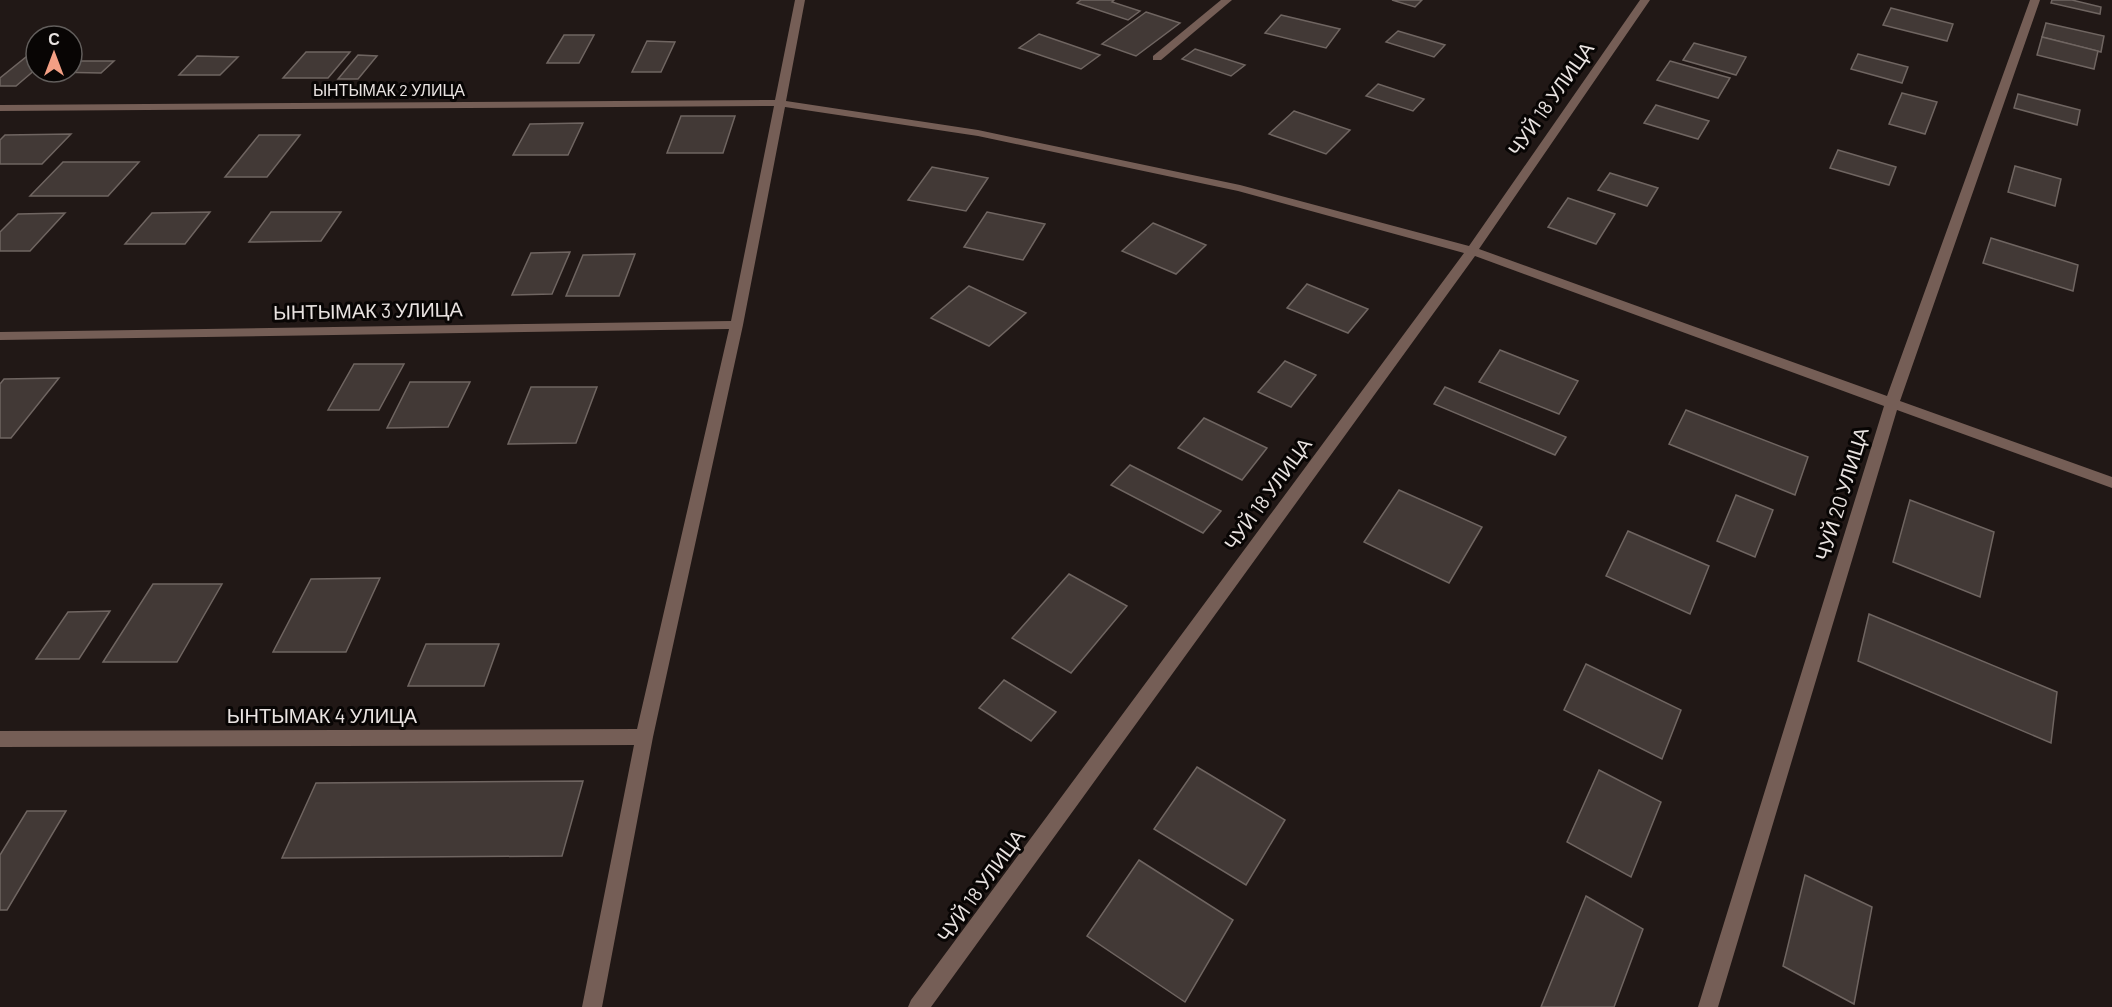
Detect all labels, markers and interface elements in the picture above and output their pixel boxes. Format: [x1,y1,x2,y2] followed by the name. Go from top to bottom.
[24,24,84,84] north arrow
[48,29,60,48] text: С
[1502,36,1599,160] street label: ЧУЙ 18 УЛИЦА
[313,80,465,99] street label: ЫНТЫМАК 2 УЛИЦА
[273,296,464,324] street label: ЫНТЫМАК 3 УЛИЦА
[1809,424,1873,563] street label: ЧУЙ 20 УЛИЦА
[1218,432,1317,554] street label: ЧУЙ 18 УЛИЦА
[227,703,418,727] street label: ЫНТЫМАК 4 УЛИЦА
[931,824,1030,946] street label: ЧУЙ 18 УЛИЦА

